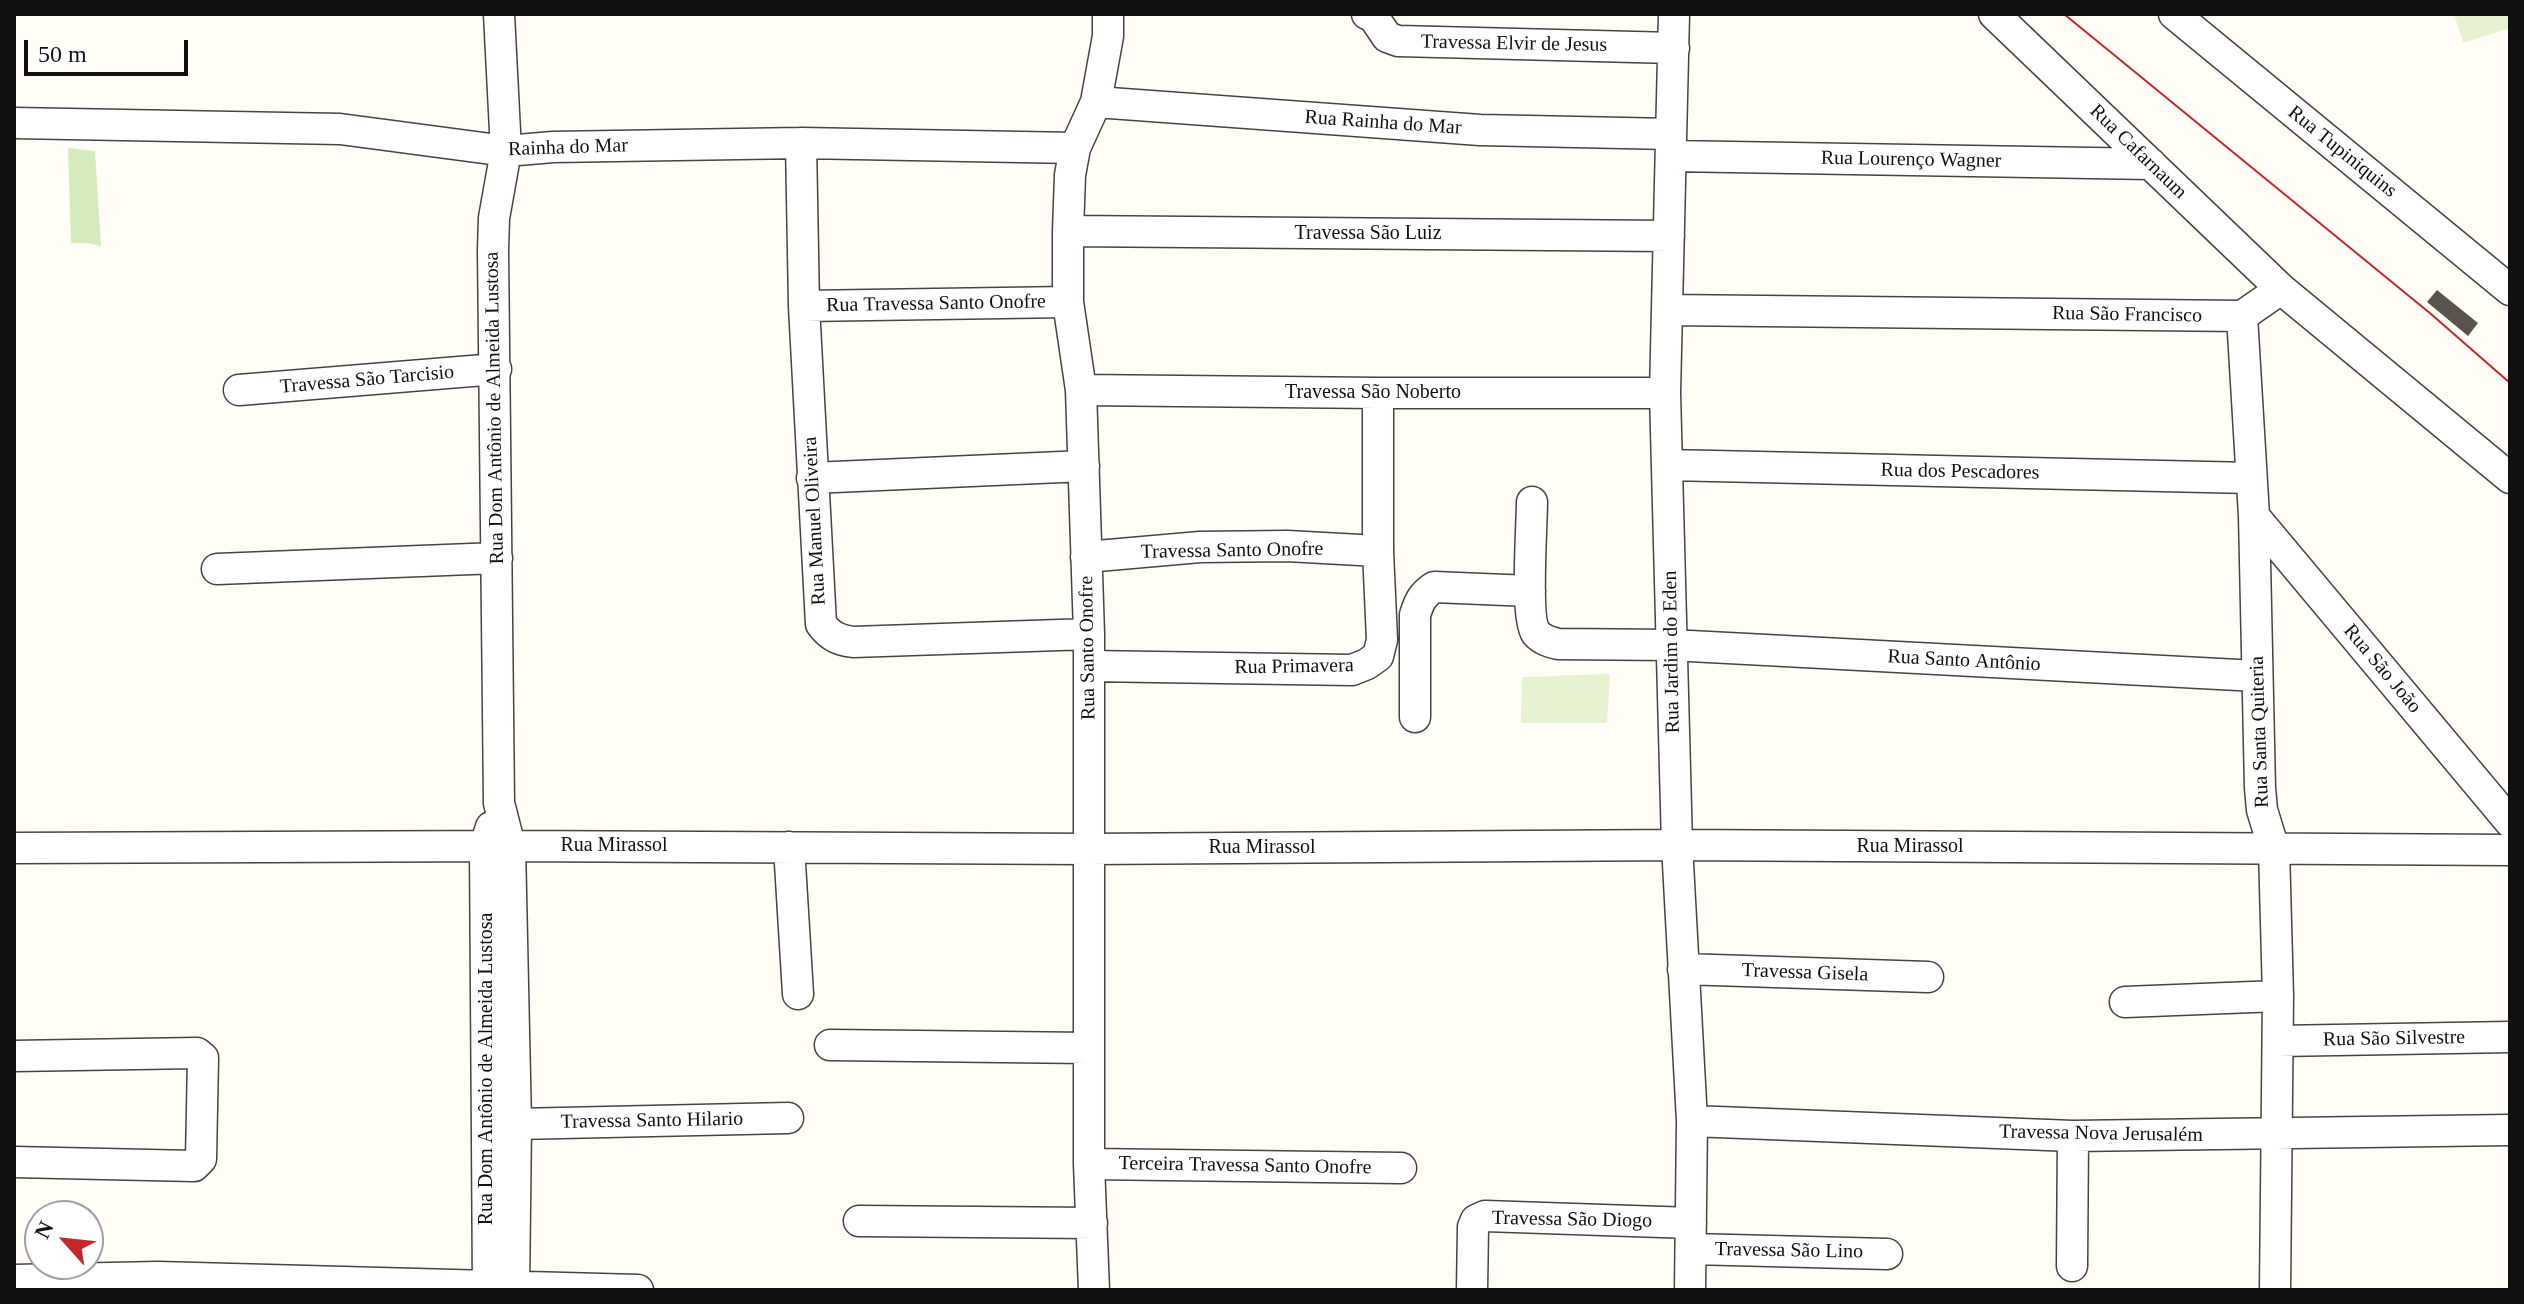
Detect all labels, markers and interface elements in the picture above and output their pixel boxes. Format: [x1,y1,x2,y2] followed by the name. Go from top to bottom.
[28,24,192,74] scale bar
[1421,30,1607,58] street label: Travessa Elvir de Jesus
[38,41,87,67] text: 50 m
[2084,100,2192,204] street label: Rua Cafarnaum
[2283,101,2401,203] street label: Rua Tupiniquins
[1304,106,1462,140] street label: Rua Rainha do Mar
[508,134,628,162] street label: Rainha do Mar
[1821,146,2001,174] street label: Rua Lourenço Wagner
[1294,222,1442,246] street label: Travessa São Luiz
[480,251,510,565] street label: Rua Dom Antônio de Almeida Lustosa
[826,290,1046,318] street label: Rua Travessa Santo Onofre
[2052,302,2202,328] street label: Rua São Francisco
[279,360,455,400] street label: Travessa São Tarcisio
[1285,381,1461,405] street label: Travessa São Noberto
[799,436,831,606] street label: Rua Manuel Oliveira
[1880,459,2040,485] street label: Rua dos Pescadores
[1141,537,1323,565] street label: Travessa Santo Onofre
[1659,570,1685,734] street label: Rua Jardim do Eden
[1075,576,1101,720] street label: Rua Santo Onofre
[2338,620,2426,718] street label: Rua São João
[1887,645,2041,677] street label: Rua Santo Antônio
[1234,654,1354,680] street label: Rua Primavera
[2245,656,2275,808] street label: Rua Santa Quiteria
[560,834,668,858] street label: Rua Mirassol
[1856,835,1964,859] street label: Rua Mirassol
[1208,836,1316,860] street label: Rua Mirassol
[475,913,499,1225] street label: Rua Dom Antônio de Almeida Lustosa
[1741,959,1869,987] street label: Travessa Gisela
[2323,1026,2465,1052] street label: Rua São Silvestre
[561,1107,743,1135] street label: Travessa Santo Hilario
[1999,1120,2203,1148] street label: Travessa Nova Jerusalém
[1118,1152,1372,1180] street label: Terceira Travessa Santo Onofre
[24,1200,104,1280] north arrow
[1492,1207,1652,1233] street label: Travessa São Diogo
[29,1217,59,1243] text: N
[1715,1238,1863,1264] street label: Travessa São Lino

